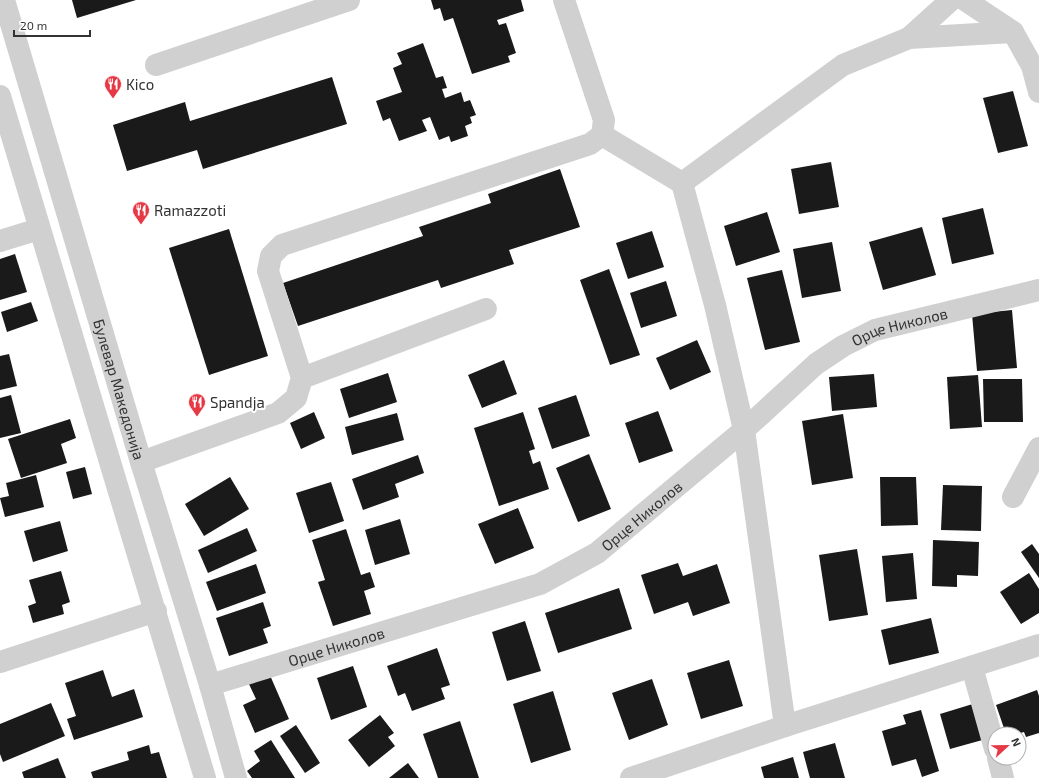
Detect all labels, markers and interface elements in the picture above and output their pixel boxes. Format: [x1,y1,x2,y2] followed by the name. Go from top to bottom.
[14,12,90,38] scale bar
[20,18,47,32] text: 20 m
[103,74,123,99] restaurant icon: Kico
[126,75,154,93] place label: Kico
[131,200,151,225] restaurant icon: Ramazzoti
[154,201,226,219] place label: Ramazzoti
[848,304,949,349] street label: Орце Николов
[90,317,149,462] street label: Булевар Македонија
[187,392,207,417] restaurant icon: Spandja
[210,393,265,412] place label: Spandja
[597,477,686,555] street label: Орце Николов
[286,623,387,670] street label: Орце Николов
[987,726,1027,766] north arrow
[1009,736,1024,748] text: N

